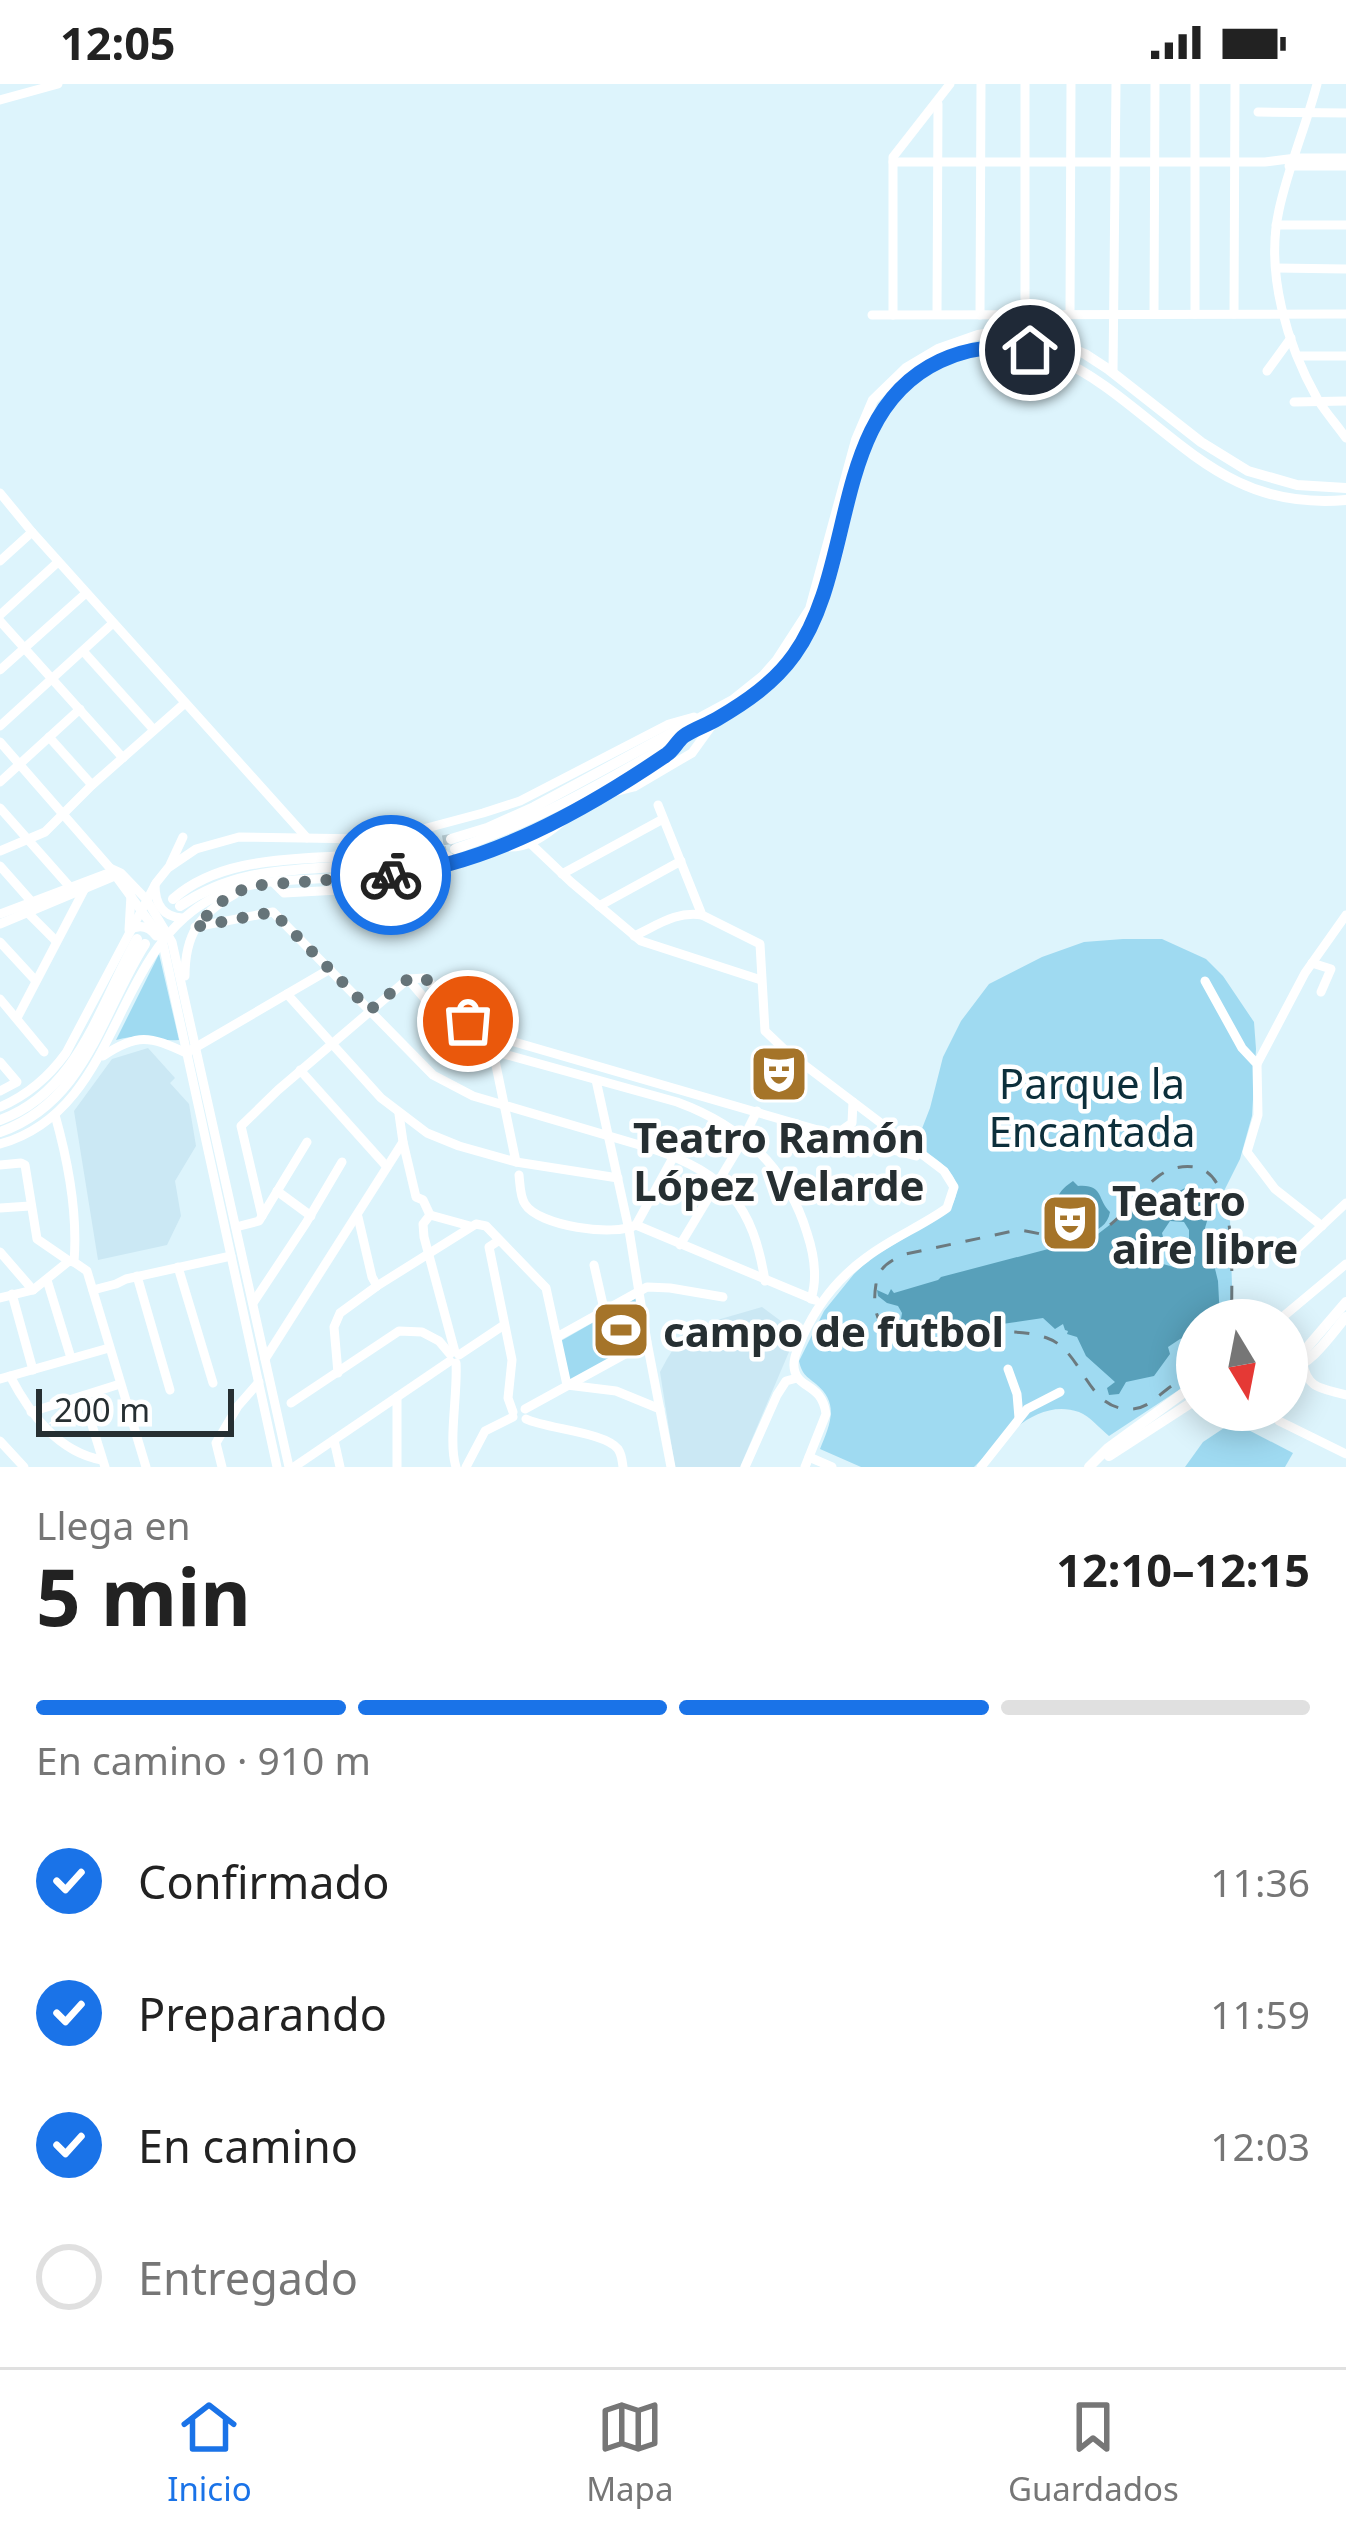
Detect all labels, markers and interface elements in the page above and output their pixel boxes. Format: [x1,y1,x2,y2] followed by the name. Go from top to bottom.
[60,12,176,73] text: 12:05
[979,299,1081,401] pin
[997,317,1063,383] icon: home
[331,815,451,935] courier
[358,842,424,908] icon: bike
[417,970,519,1072] pin
[435,988,501,1054] icon: bag
[748,1043,810,1105] theatre icon: Teatro Ramón López Velarde
[988,1054,1196,1159] park label: Parque la Encantada
[633,1108,925,1213] place label: Teatro Ramón López Velarde
[1112,1171,1298,1276] place label: Teatro aire libre
[1039,1192,1101,1254] theatre icon: Teatro aire libre
[590,1299,652,1361] sports icon: campo de futbol
[1176,1299,1308,1431] north arrow
[1176,1299,1308,1431] map controls
[663,1302,1004,1359] place label: campo de futbol
[36,1383,234,1436] scale bar
[54,1387,150,1432] text: 200 m
[36,1498,191,1551] text: Llega en
[1056,1539,1310,1600] text: 12:10–12:15
[36,1543,251,1649] text: 5 min
[36,1733,371,1786] text: En camino · 910 m
[36,1848,102,1914] icon: check
[138,1851,389,1912] text: Confirmado
[1210,1855,1310,1908] text: 11:36
[36,1980,102,2046] icon: check
[138,1983,387,2044] text: Preparando
[1210,1987,1310,2040] text: 11:59
[36,2112,102,2178] icon: check
[138,2115,358,2176] text: En camino
[1210,2119,1310,2172] text: 12:03
[138,2247,358,2308] text: Entregado
[167,2394,252,2511] tab: Inicio
[586,2394,673,2511] tab: Mapa
[1008,2394,1179,2511] tab: Guardados

